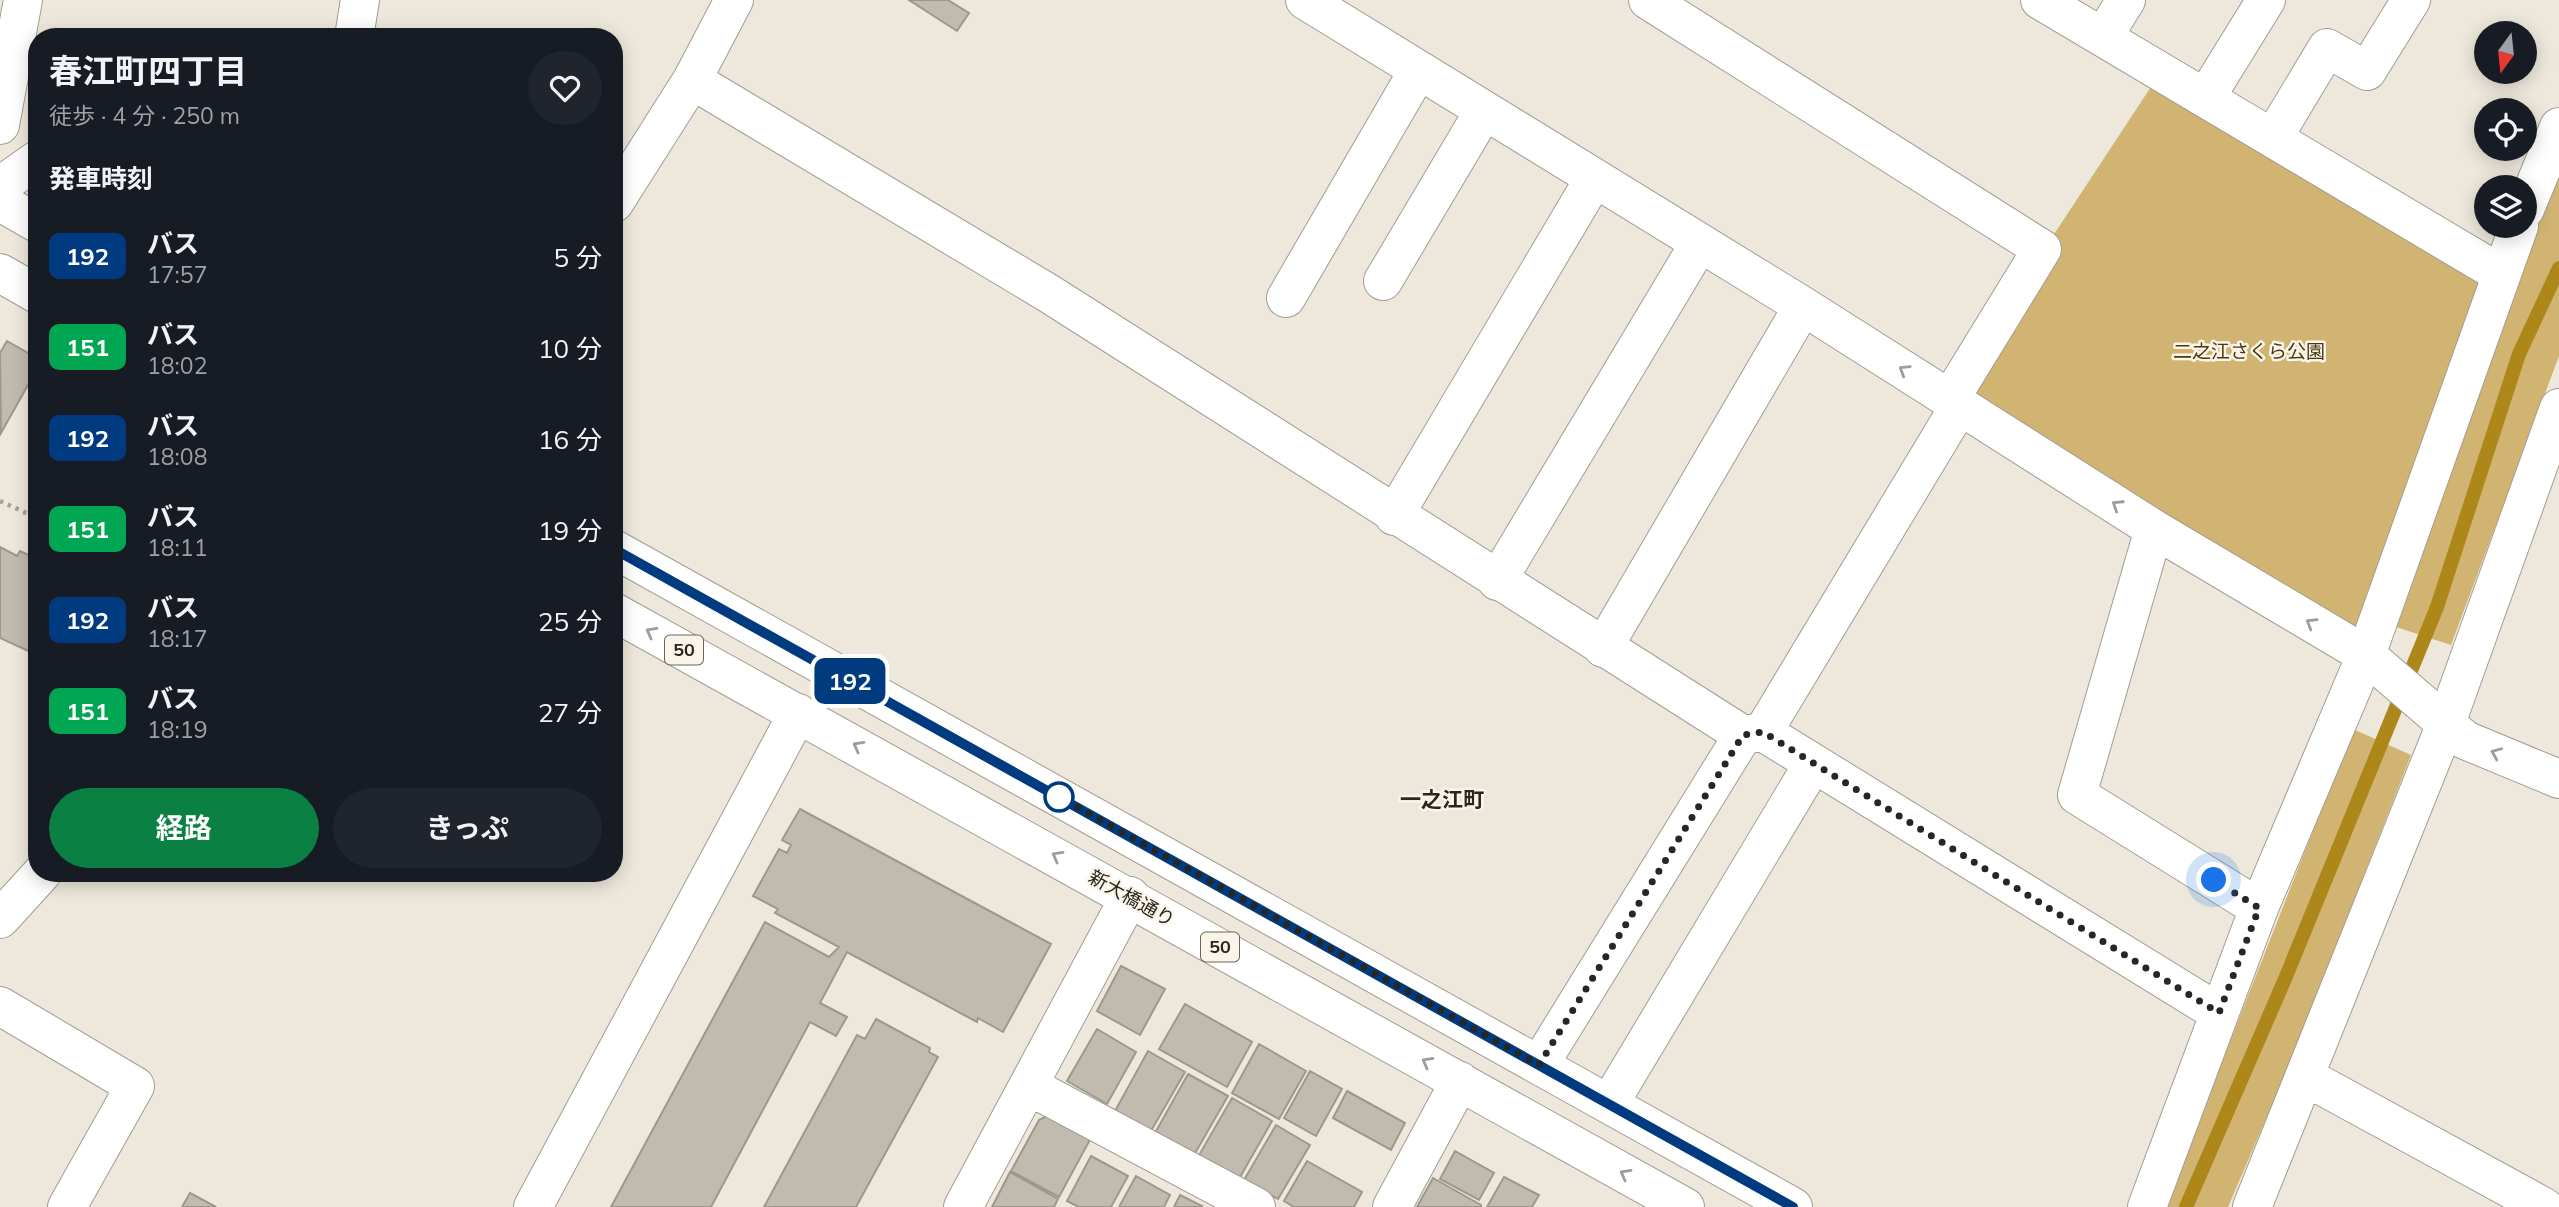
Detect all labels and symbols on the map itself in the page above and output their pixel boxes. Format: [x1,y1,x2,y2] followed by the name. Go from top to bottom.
[2474,21,2538,84] north arrow
[2173,339,2325,363] park label: 二之江さくら公園
[1899,366,1912,378] one-way arrow
[2111,501,2124,514] one-way arrow
[2306,618,2319,631] one-way arrow
[645,626,658,640] one-way arrow
[665,636,703,664] road number: 50
[810,658,890,704] line badge: 192
[853,741,865,754] one-way arrow
[2491,747,2503,761] one-way arrow
[1044,782,1074,812] unlabelled marker
[1400,786,1484,812] district label: 一之江町
[1052,851,1064,864] one-way arrow
[2196,862,2231,897] your location
[1085,864,1179,932] street label: 新大橋通り
[1201,932,1239,962] road number: 50
[1422,1057,1434,1070] one-way arrow
[1620,1169,1633,1182] one-way arrow

